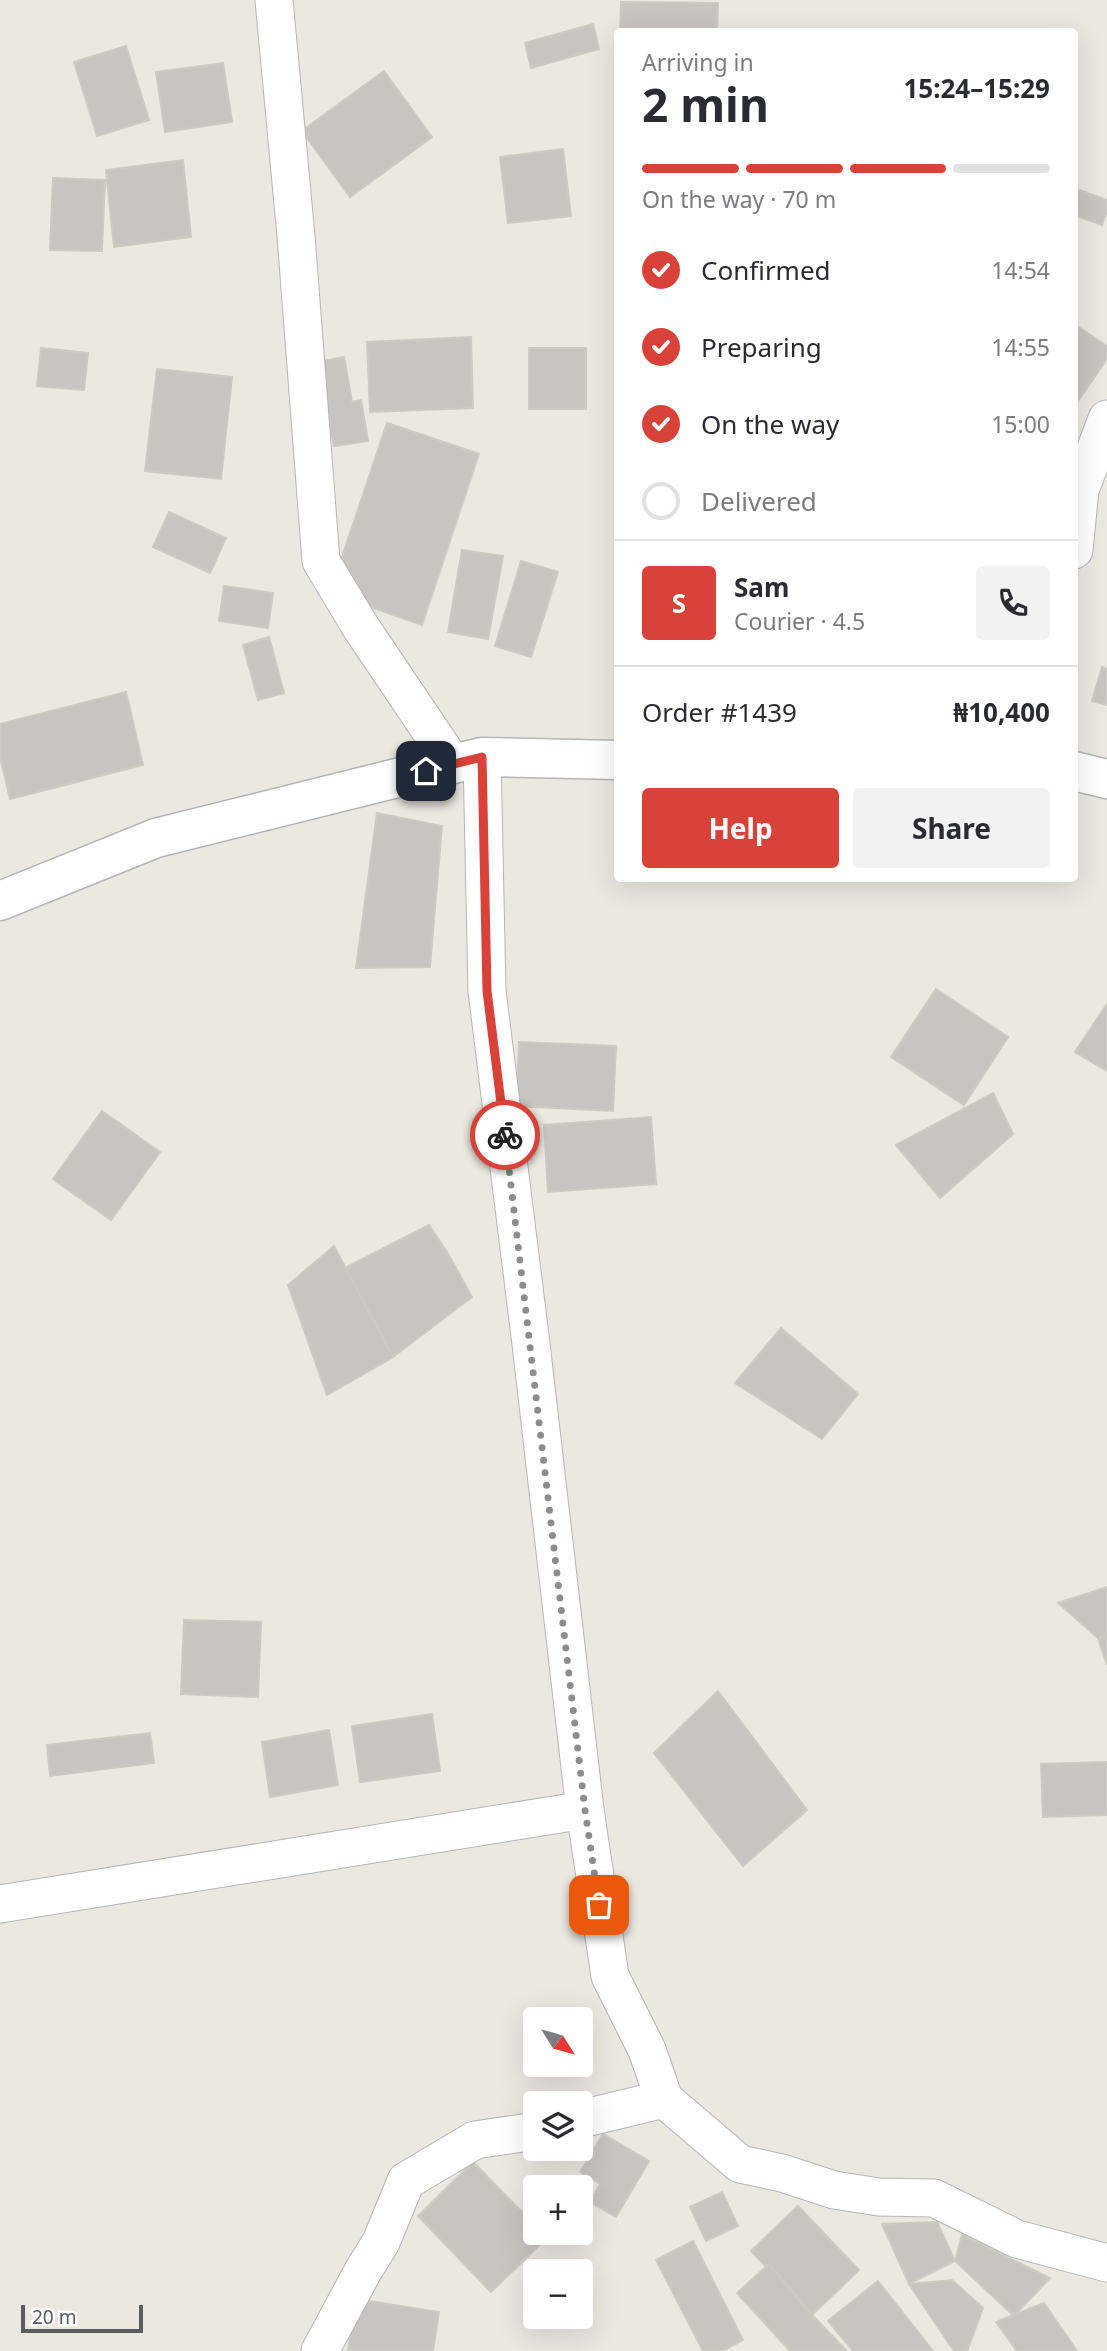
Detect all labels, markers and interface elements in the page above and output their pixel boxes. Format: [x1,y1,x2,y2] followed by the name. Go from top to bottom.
[642,46,754,78] text: Arriving in
[903,70,1050,106] text: 15:24–15:29
[642,73,769,135] text: 2 min
[642,183,836,215] text: On the way · 70 m
[642,251,680,289] icon: check
[701,252,831,288] text: Confirmed
[991,254,1050,286] text: 14:54
[642,328,680,366] icon: check
[701,329,822,365] text: Preparing
[991,331,1050,363] text: 14:55
[642,405,680,443] icon: check
[701,406,839,442] text: On the way
[991,408,1050,440] text: 15:00
[701,483,817,519] text: Delivered
[976,566,1050,640] button: phone
[734,569,789,605] text: Sam
[672,585,686,621] text: S
[734,605,865,637] text: Courier · 4.5
[642,694,797,730] text: Order #1439
[953,694,1050,730] text: ₦10,400
[396,741,456,801] pin
[407,752,445,790] icon: home
[642,788,839,868] button: Help
[853,788,1050,868] button: Share
[470,1100,540,1170] courier
[486,1116,524,1154] icon: bike
[569,1875,629,1935] pin
[580,1886,618,1924] icon: bag
[523,2007,593,2077] north arrow
[523,2007,593,2329] map controls
[523,2091,593,2161] button: layers
[523,2175,593,2245] button: +
[523,2259,593,2329] button: −
[21,2302,144,2334] scale bar
[32,2304,76,2330] text: 20 m

